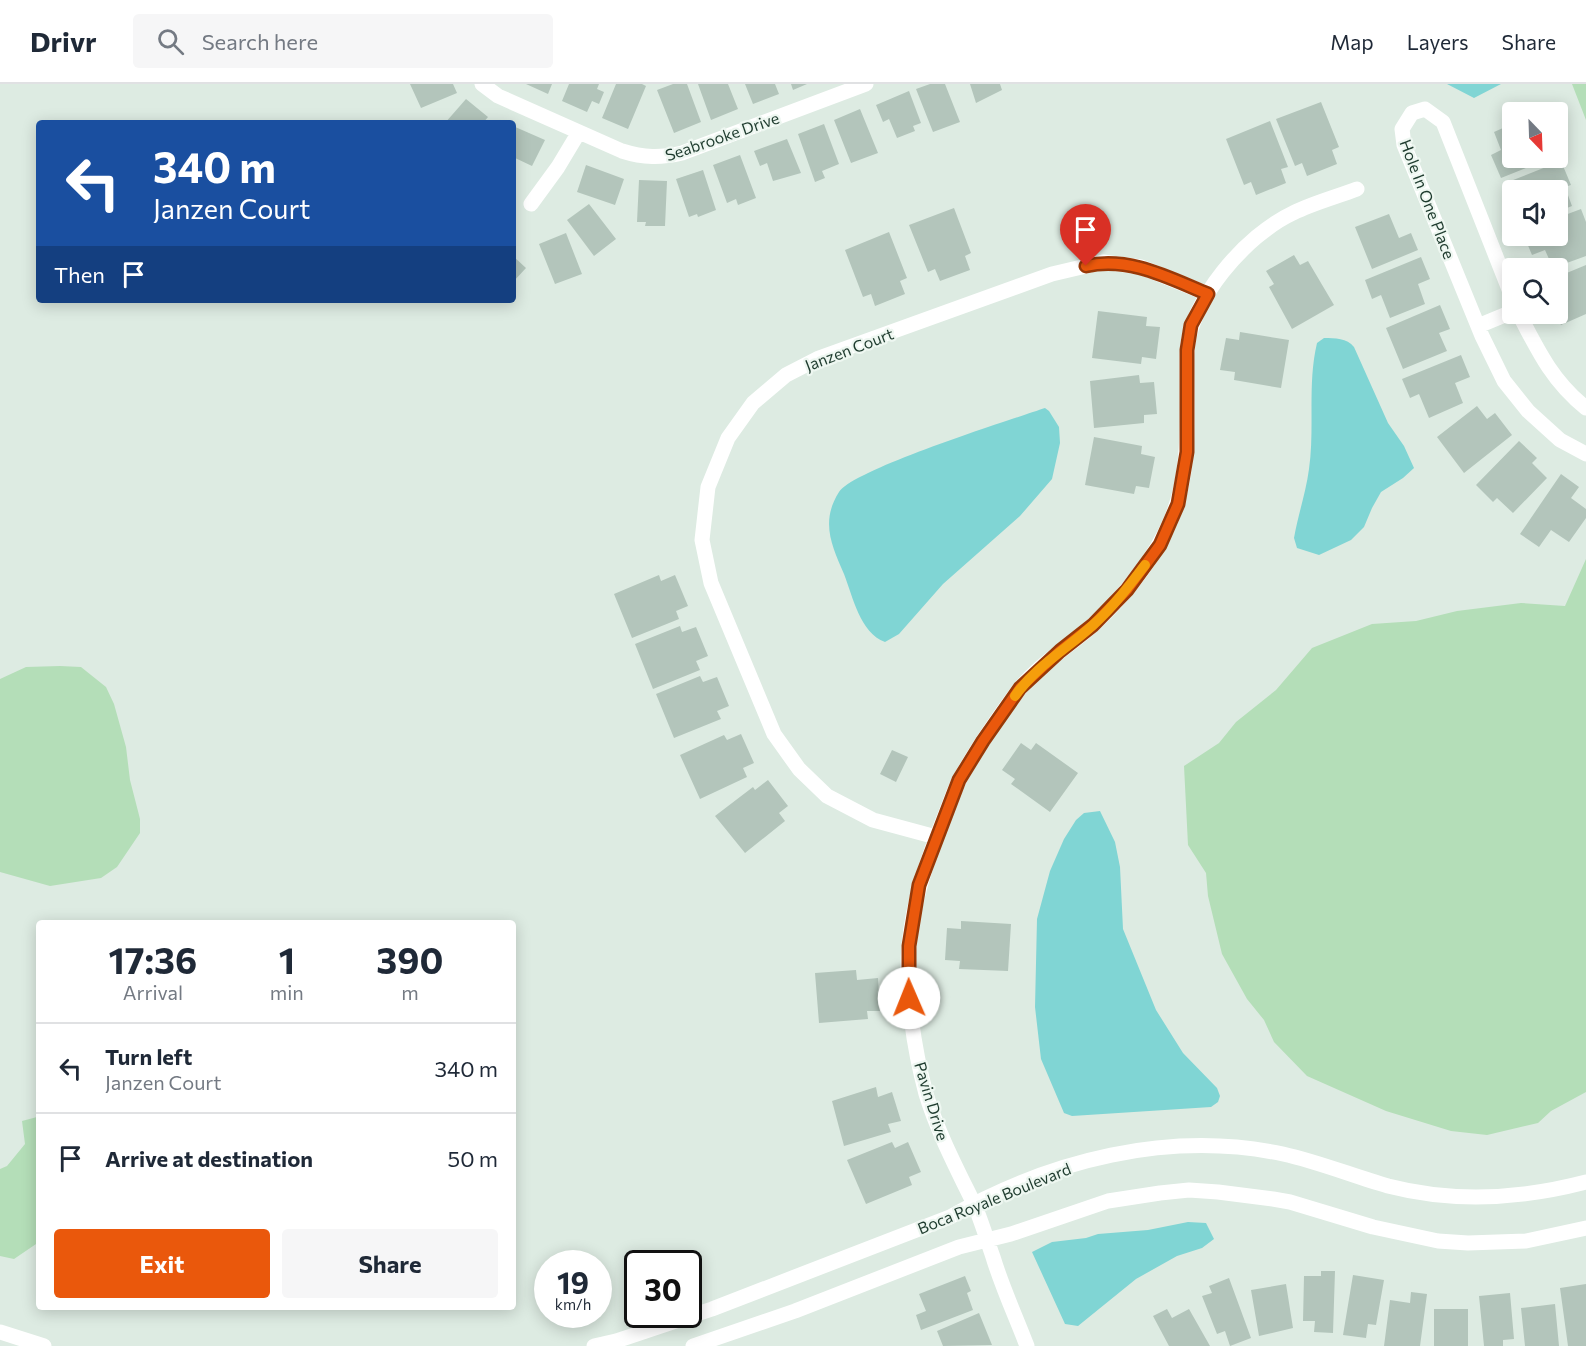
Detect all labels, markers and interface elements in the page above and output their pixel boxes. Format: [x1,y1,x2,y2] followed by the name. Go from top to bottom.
[133,14,553,68] search box
[30,24,97,58] text: Drivr
[154,25,187,58] icon: search
[202,28,318,55] text: Search here
[1330,29,1374,54] text: Map
[1407,29,1469,54] text: Layers
[1502,29,1556,54] text: Share
[1502,102,1568,168] north arrow
[1502,102,1568,324] map controls
[662,108,782,164] street label: Seabrooke Drive
[1396,137,1460,261] street label: Hole In One Place
[153,140,276,192] text: 340 m
[54,144,132,222] icon: left
[1502,180,1568,246] button: sound
[153,192,310,225] text: Janzen Court
[1060,204,1111,266] pin
[1069,213,1102,246] icon: arrive
[117,258,150,291] icon: arrive
[1502,258,1568,324] button: search
[54,261,105,288] text: Then
[802,323,896,375] street label: Janzen Court
[109,937,197,981] text: 17:36
[279,937,295,981] text: 1
[376,937,443,981] text: 390
[877,966,941,1030] position arrow
[123,980,183,1004] text: Arrival
[270,980,304,1004] text: min
[401,980,419,1004] text: m
[105,1043,192,1070] text: Turn left
[54,1052,87,1085] icon: left
[434,1055,498,1082] text: 340 m
[911,1059,953,1143] street label: Pavin Drive
[105,1070,222,1094] text: Janzen Court
[54,1142,87,1175] icon: arrive
[105,1145,313,1172] text: Arrive at destination
[448,1145,498,1172] text: 50 m
[915,1159,1073,1237] street label: Boca Royale Boulevard
[54,1229,270,1298] button: Exit
[282,1229,498,1298] button: Share
[624,1250,702,1328] speed limit sign: 30
[557,1263,589,1300] text: 19
[555,1295,591,1313] text: km/h

